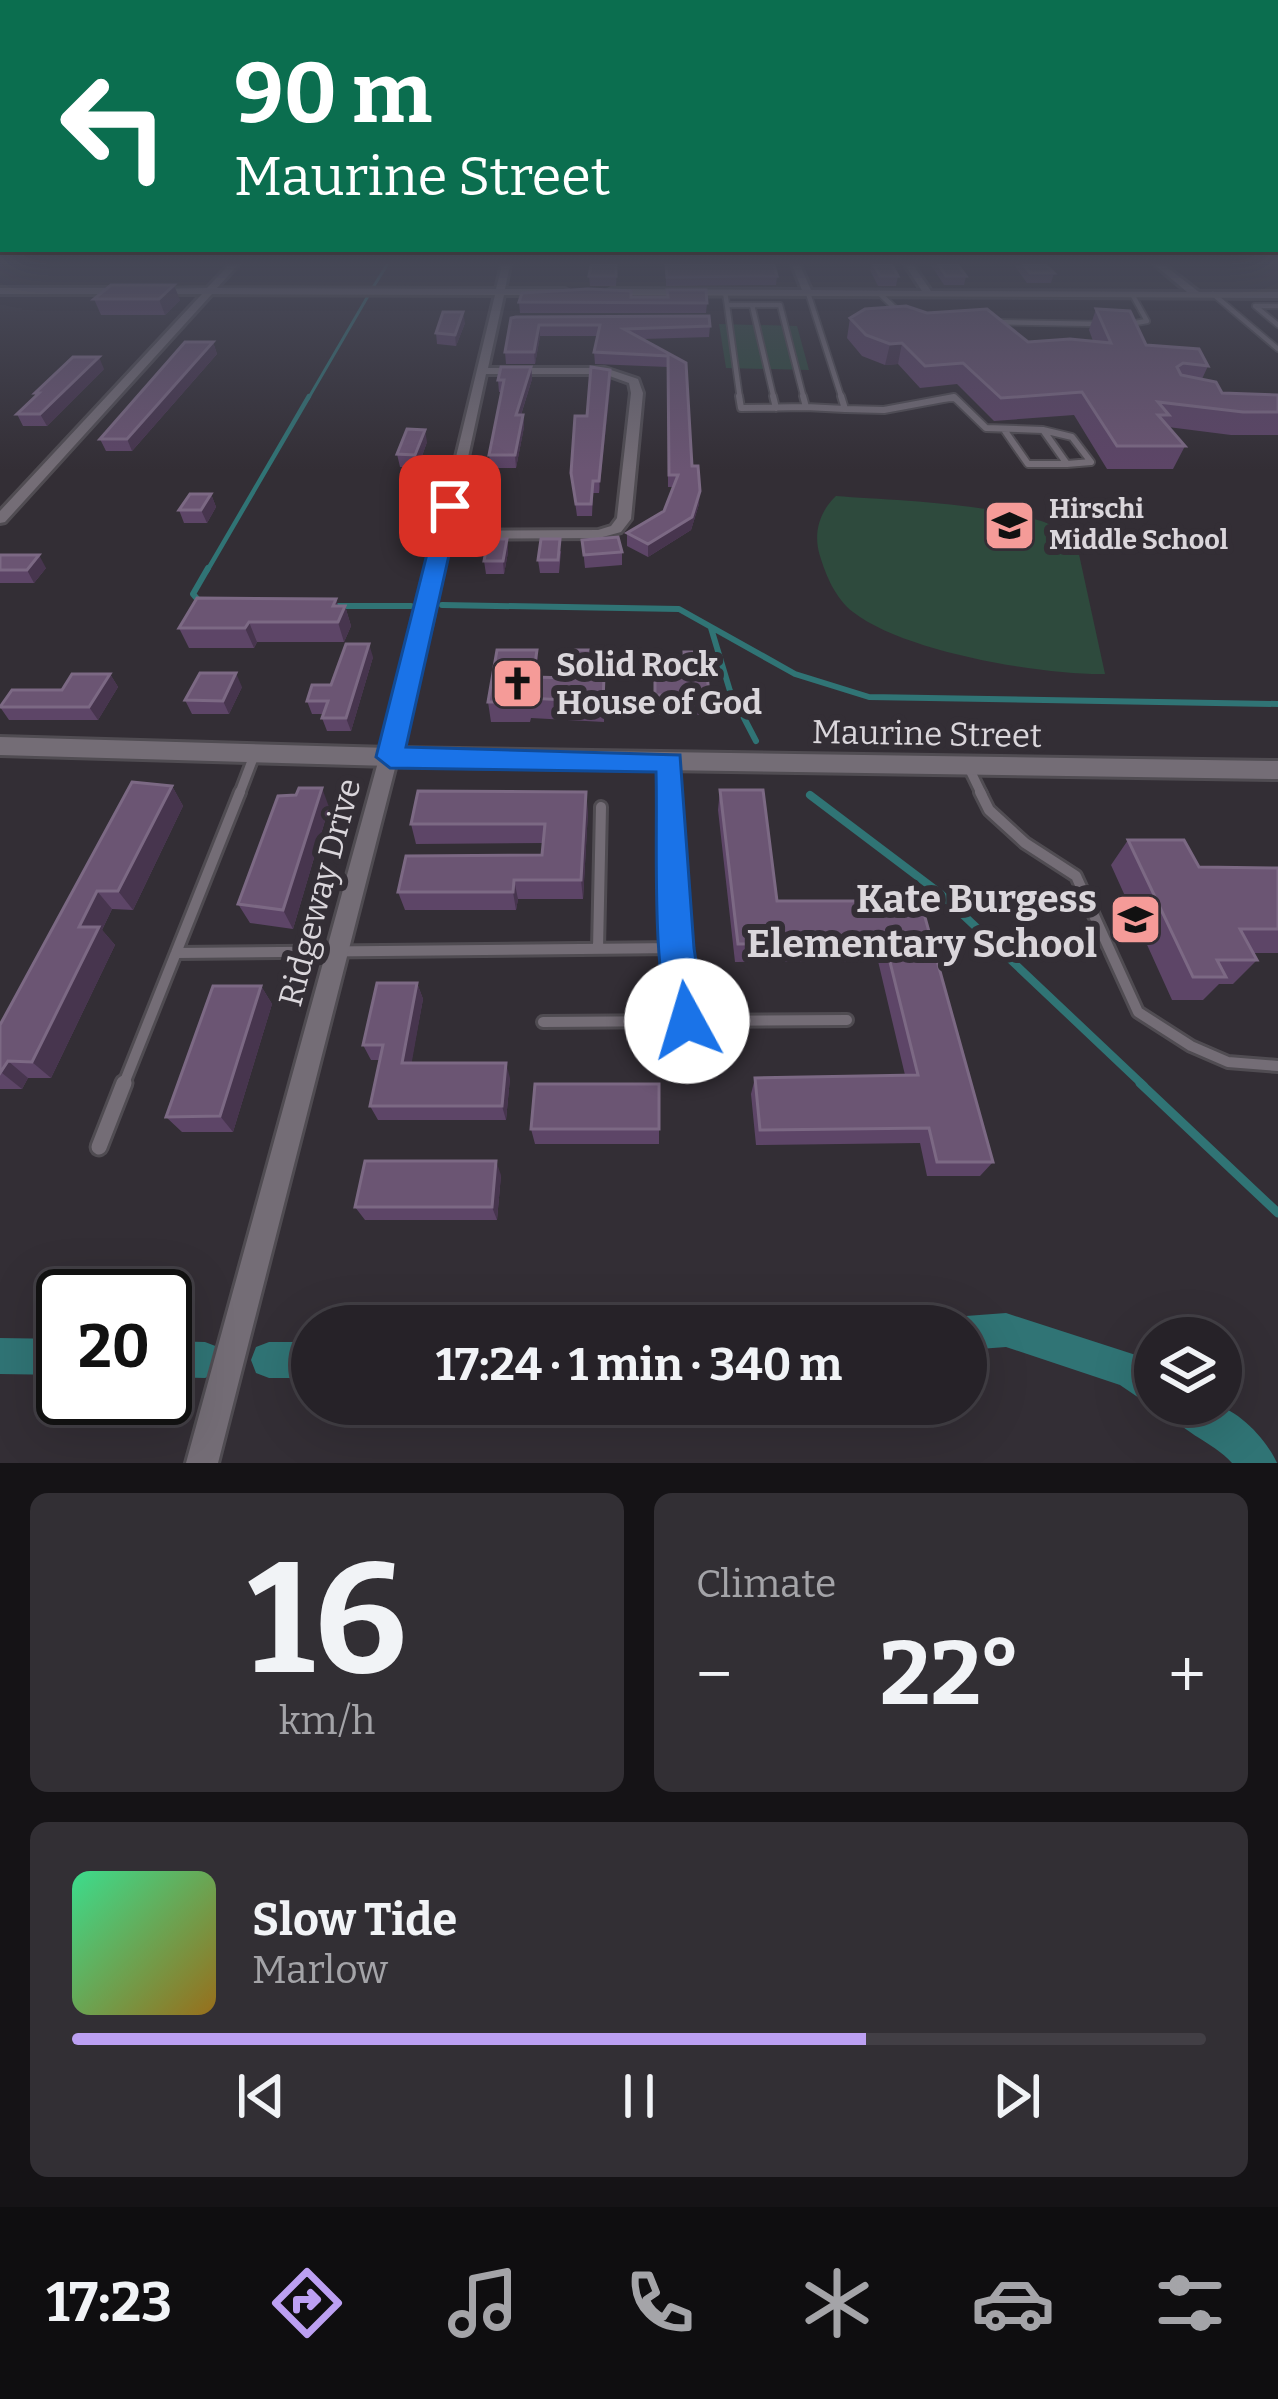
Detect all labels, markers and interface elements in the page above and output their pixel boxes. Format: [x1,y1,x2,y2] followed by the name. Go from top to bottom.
[234,43,432,144] text: 90 m
[36,48,192,204] icon: left
[234,145,610,209] text: Maurine Street
[399,455,501,557] pin
[417,473,483,539] icon: arrive
[1049,493,1228,556] place label: Hirschi Middle School
[982,497,1038,553] school or university icon: Hirschi Middle School
[556,645,762,723] place label: Solid Rock House of God
[489,655,545,711] church icon: Solid Rock House of God
[812,712,1042,756] street label: Maurine Street
[270,774,370,1011] street label: Ridgeway Drive
[747,876,1097,967] place label: Kate Burgess Elementary School
[1108,892,1164,948] school or university icon: Kate Burgess Elementary School
[624,958,750,1084] position arrow
[36,1269,192,1425] speed limit sign: 20
[1134,1317,1242,1425] map controls
[1134,1317,1242,1425] button: layers
[436,1338,842,1392] text: 17:24 · 1 min · 340 m
[247,1526,407,1713] text: 16
[696,1561,836,1607] text: Climate
[880,1620,1021,1728] text: 22°
[696,1635,732,1714] text: −
[1168,1635,1206,1714] text: +
[279,1698,375,1744] text: km/h
[252,1893,457,1947] text: Slow Tide
[252,1947,388,1993] text: Marlow
[228,2063,294,2129] icon: previous
[606,2063,672,2129] icon: pause
[984,2063,1050,2129] icon: next
[265,2261,349,2345] icon: directions
[441,2261,525,2345] icon: music
[618,2261,702,2345] icon: phone
[795,2261,879,2345] icon: climate
[971,2261,1055,2345] icon: car
[1148,2261,1232,2345] icon: filters
[46,2271,172,2335] text: 17:23

